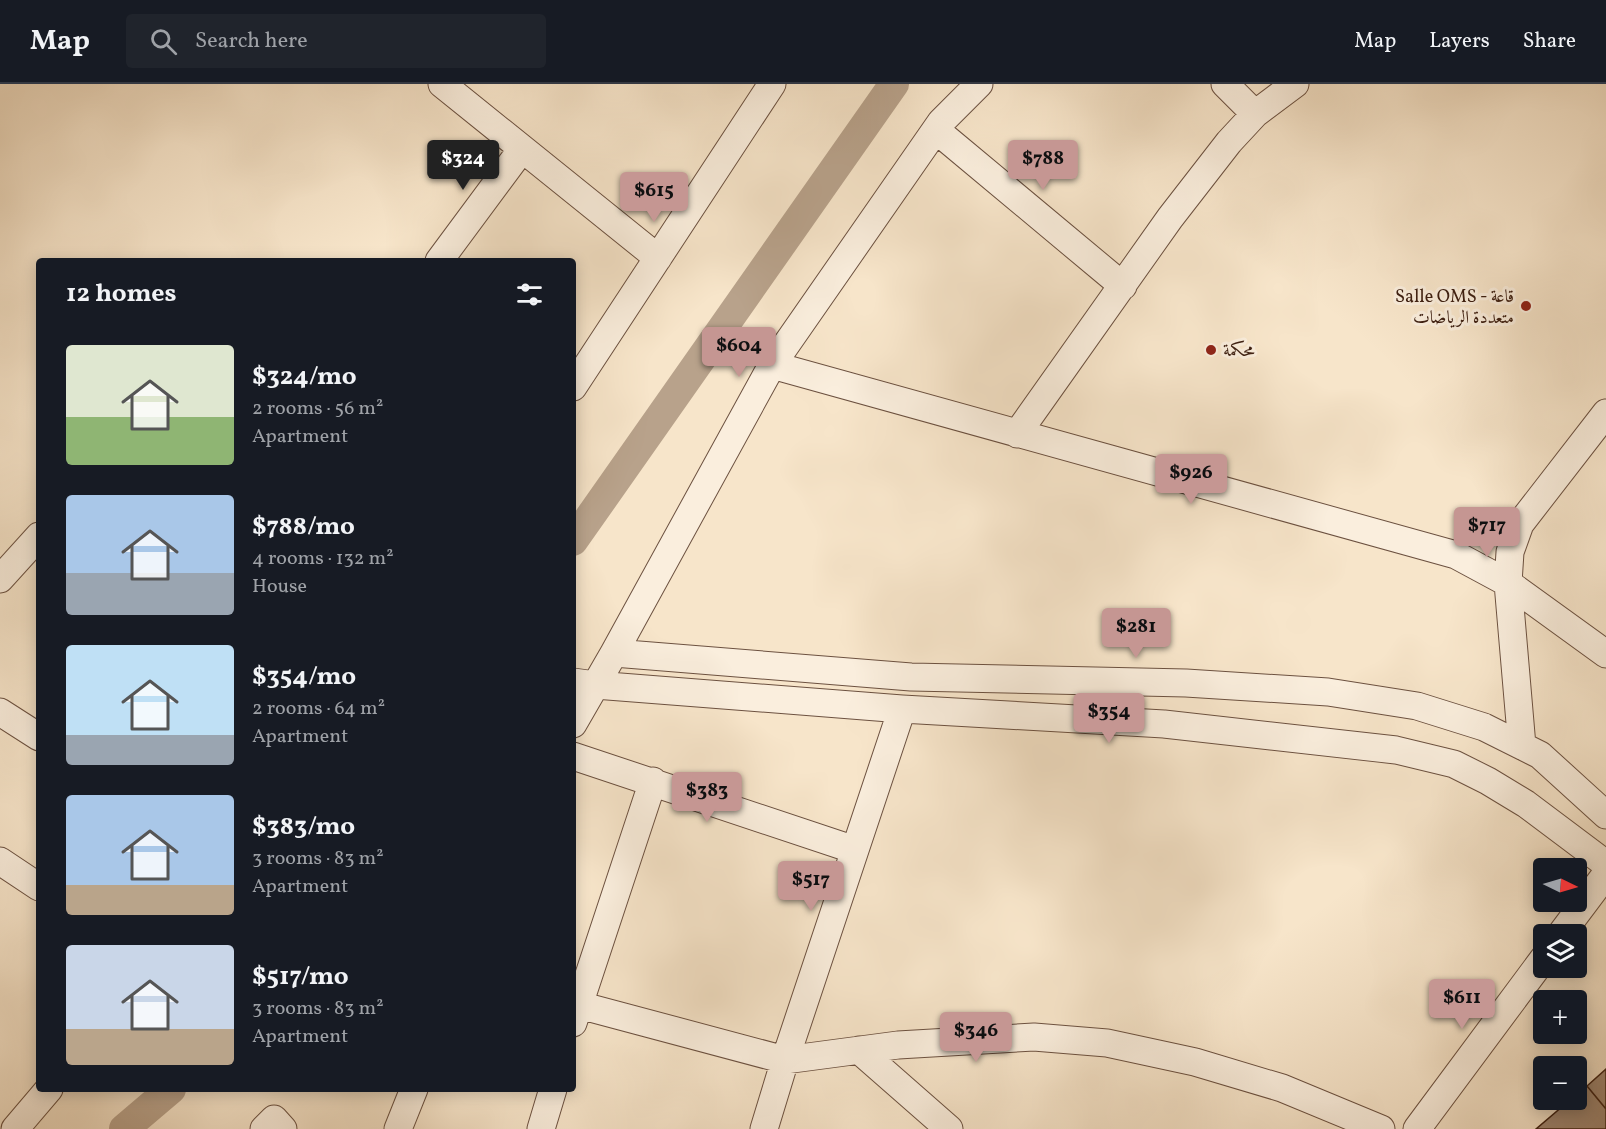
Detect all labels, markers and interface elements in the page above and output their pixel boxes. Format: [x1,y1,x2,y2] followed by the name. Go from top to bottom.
[126,14,546,68] search box
[30,22,90,61] text: Map
[147,25,180,58] icon: search
[195,26,308,57] text: Search here
[1354,27,1396,56] text: Map
[1429,27,1490,56] text: Layers
[1523,27,1576,56] text: Share
[427,140,499,191] pin: $324
[1007,140,1079,191] pin: $788
[441,145,485,173] text: $324
[1022,145,1064,173] text: $788
[618,172,690,223] pin: $615
[634,177,674,205] text: $615
[66,276,177,312] text: 12 homes
[513,278,546,311] icon: filters
[1395,285,1514,331] place label: Salle OMS - قاعة متعددة الرياضات
[1519,299,1533,313] marker: Salle OMS - قاعة متعددة الرياضات
[703,327,775,378] pin: $604
[716,332,762,360] text: $604
[1223,339,1255,364] place label: محكمة
[1204,343,1218,357] marker: محكمة
[252,359,357,395] text: $324/mo
[114,369,186,441] icon: home
[252,395,383,423] text: 2 rooms · 56 m²
[252,423,348,451] text: Apartment
[1155,454,1227,505] pin: $926
[1169,459,1213,487] text: $926
[1451,507,1523,558] pin: $717
[252,509,355,545] text: $788/mo
[1468,512,1506,540] text: $717
[114,519,186,591] icon: home
[252,545,394,573] text: 4 rooms · 132 m²
[252,573,307,601] text: House
[1100,608,1172,659] pin: $281
[1116,613,1156,641] text: $281
[252,659,356,695] text: $354/mo
[114,669,186,741] icon: home
[1073,693,1145,744] pin: $354
[252,695,385,723] text: 2 rooms · 64 m²
[1087,698,1131,726] text: $354
[252,723,348,751] text: Apartment
[671,772,743,823] pin: $383
[686,777,728,805] text: $383
[252,809,355,845] text: $383/mo
[114,819,186,891] icon: home
[252,845,384,873] text: 3 rooms · 83 m²
[1533,858,1587,912] north arrow
[1533,858,1587,1110] map controls
[775,861,847,912] pin: $517
[792,866,830,894] text: $517
[252,873,348,901] text: Apartment
[1533,924,1587,978] button: layers
[252,959,349,995] text: $517/mo
[114,969,186,1041] icon: home
[1426,979,1498,1030] pin: $611
[1443,984,1481,1012] text: $611
[1533,990,1587,1044] button: +
[252,995,384,1023] text: 3 rooms · 83 m²
[940,1012,1012,1063] pin: $346
[954,1017,998,1045] text: $346
[252,1023,348,1051] text: Apartment
[1533,1056,1587,1110] button: −

